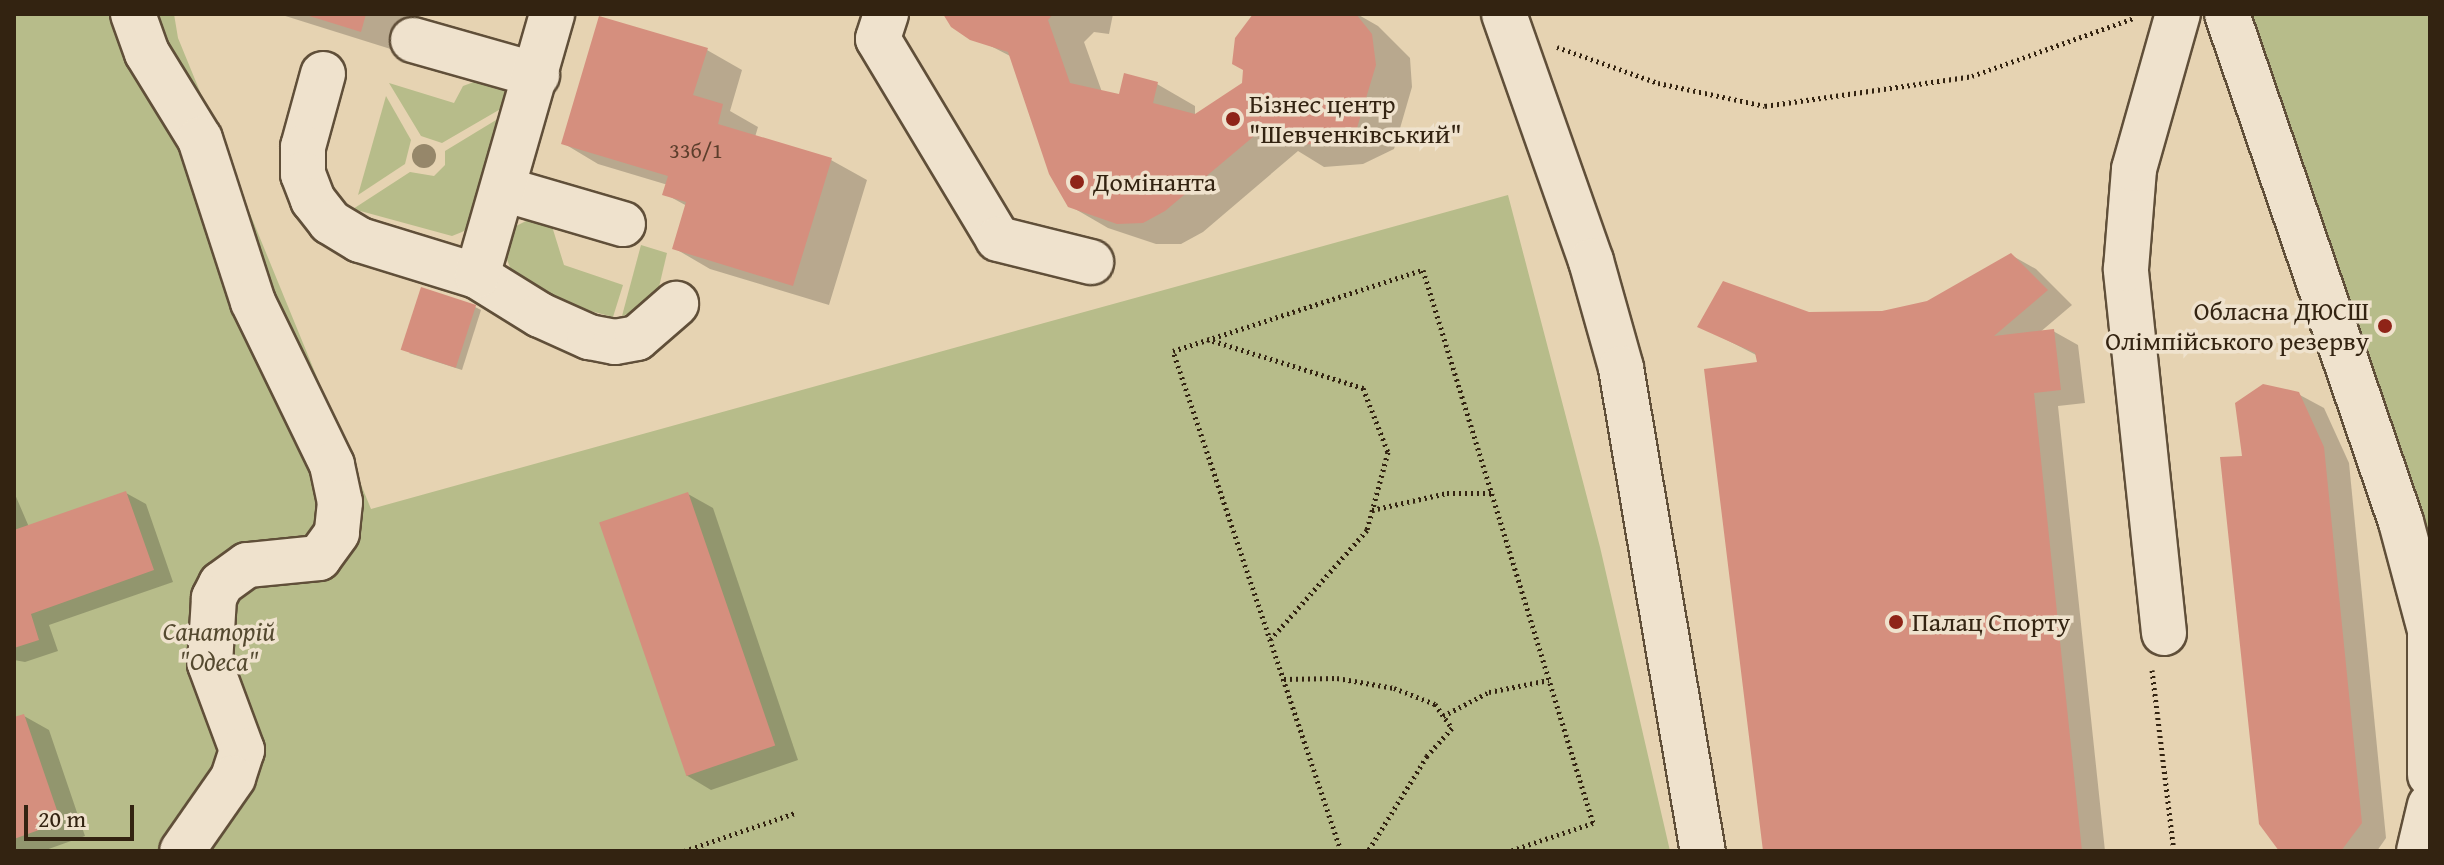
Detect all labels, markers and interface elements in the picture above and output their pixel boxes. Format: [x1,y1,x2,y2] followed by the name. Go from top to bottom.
[1249,88,1462,150] place label: Бізнес центр "Шевченківський"
[1224,110,1242,128] marker: Бізнес центр "Шевченківський"
[669,138,723,164] house number: 33б/1
[1093,166,1216,198] place label: Домінанта
[1068,173,1086,191] marker: Домінанта
[2105,295,2369,356] place label: Обласна ДЮСШ Олімпійського резерву
[2376,317,2394,335] marker: Обласна ДЮСШ Олімпійського резерву
[1912,606,2070,638] place label: Палац Спорту
[1887,613,1905,631] marker: Палац Спорту
[163,615,275,676] park label: Санаторій "Одеса"
[28,789,138,839] scale bar
[38,801,86,836] text: 20 m

